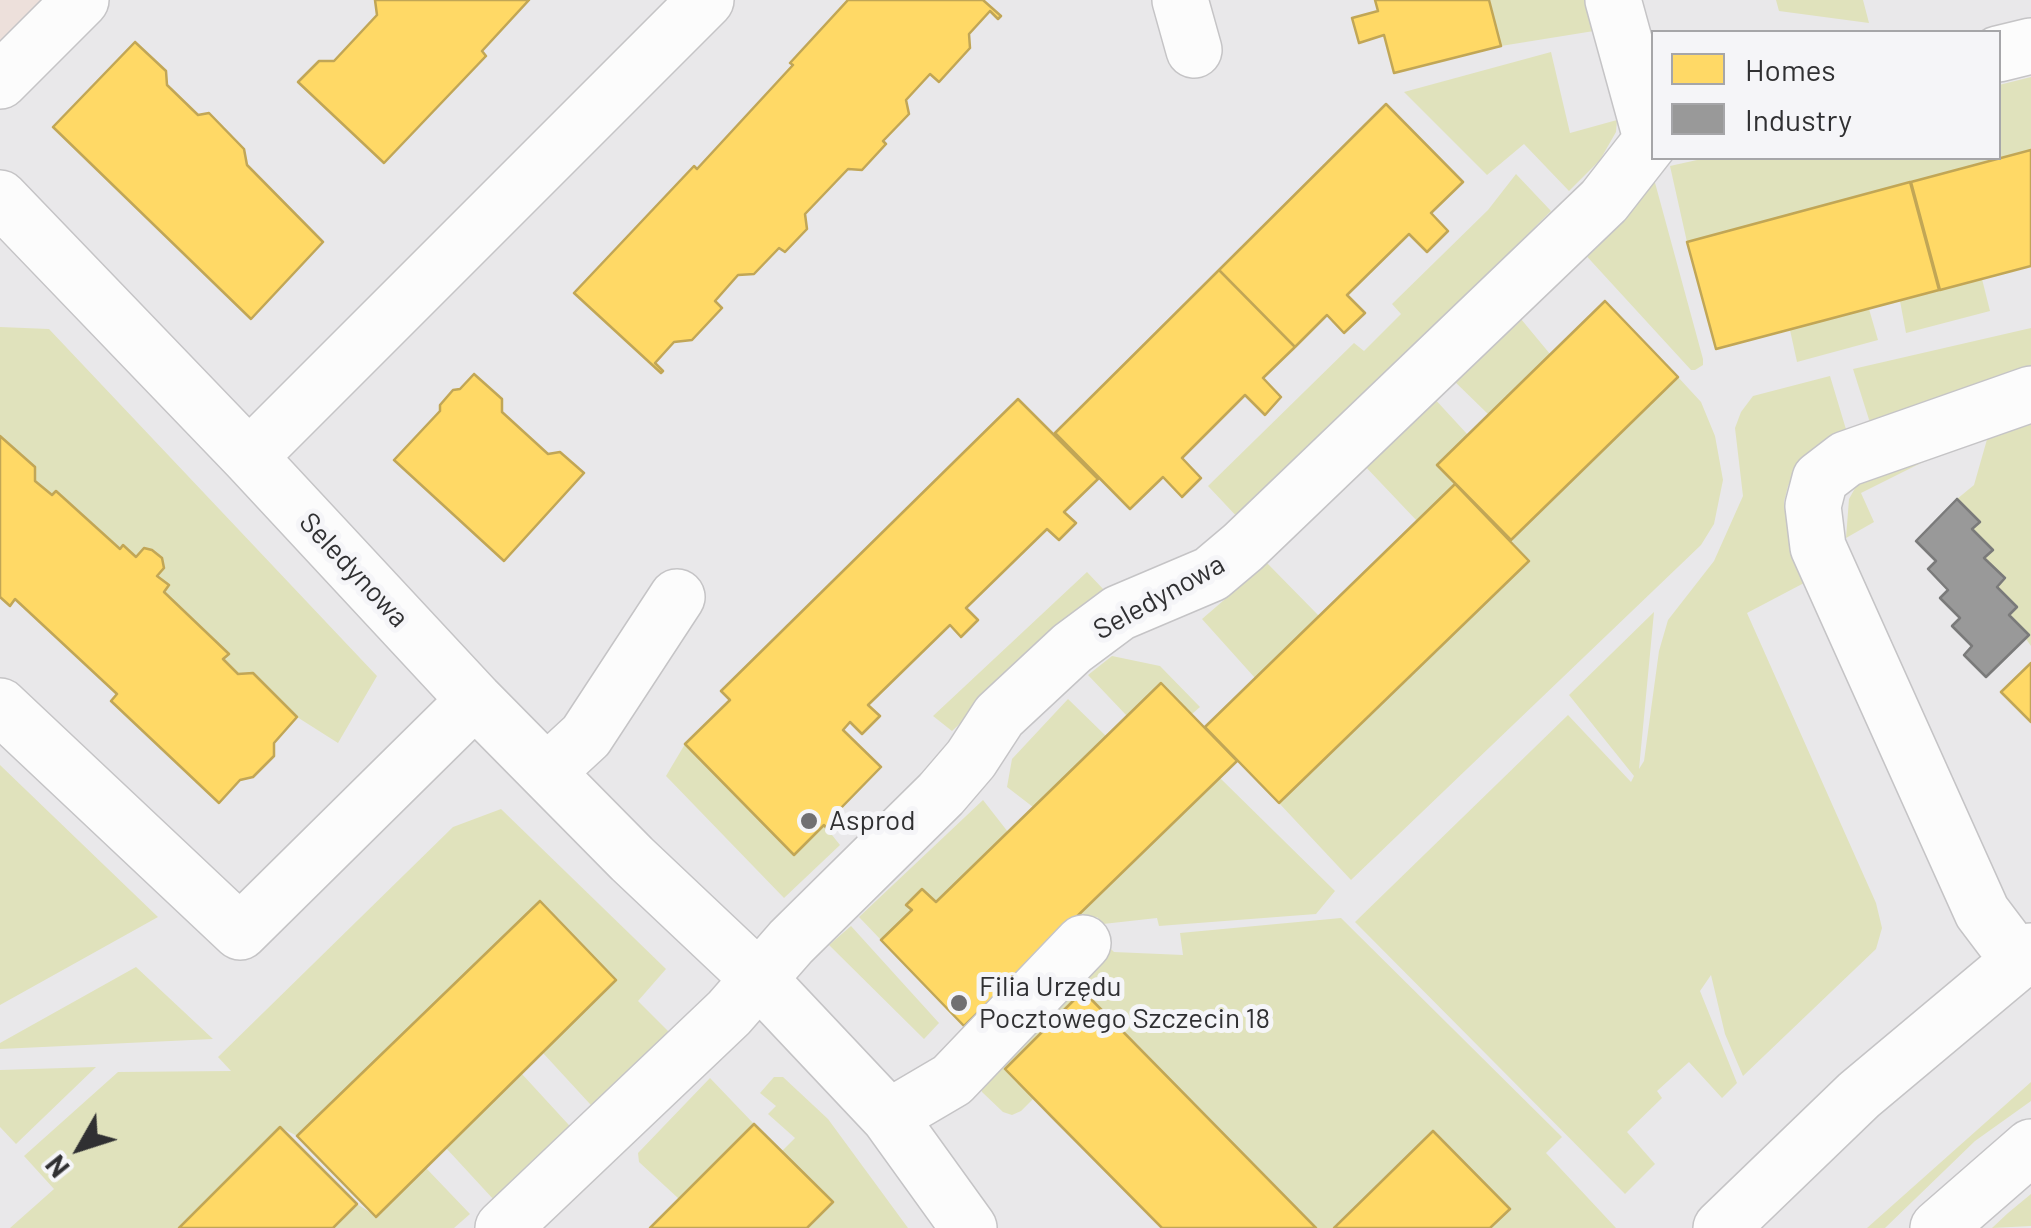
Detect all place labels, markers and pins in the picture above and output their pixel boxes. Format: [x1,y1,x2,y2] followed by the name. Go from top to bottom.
[829,804,916,838] place label: Asprod
[798,810,820,832] marker: Asprod
[979,970,1270,1036] place label: Filia Urzędu Pocztowego Szczecin 18
[948,992,970,1014] marker: Filia Urzędu Pocztowego Szczecin 18

